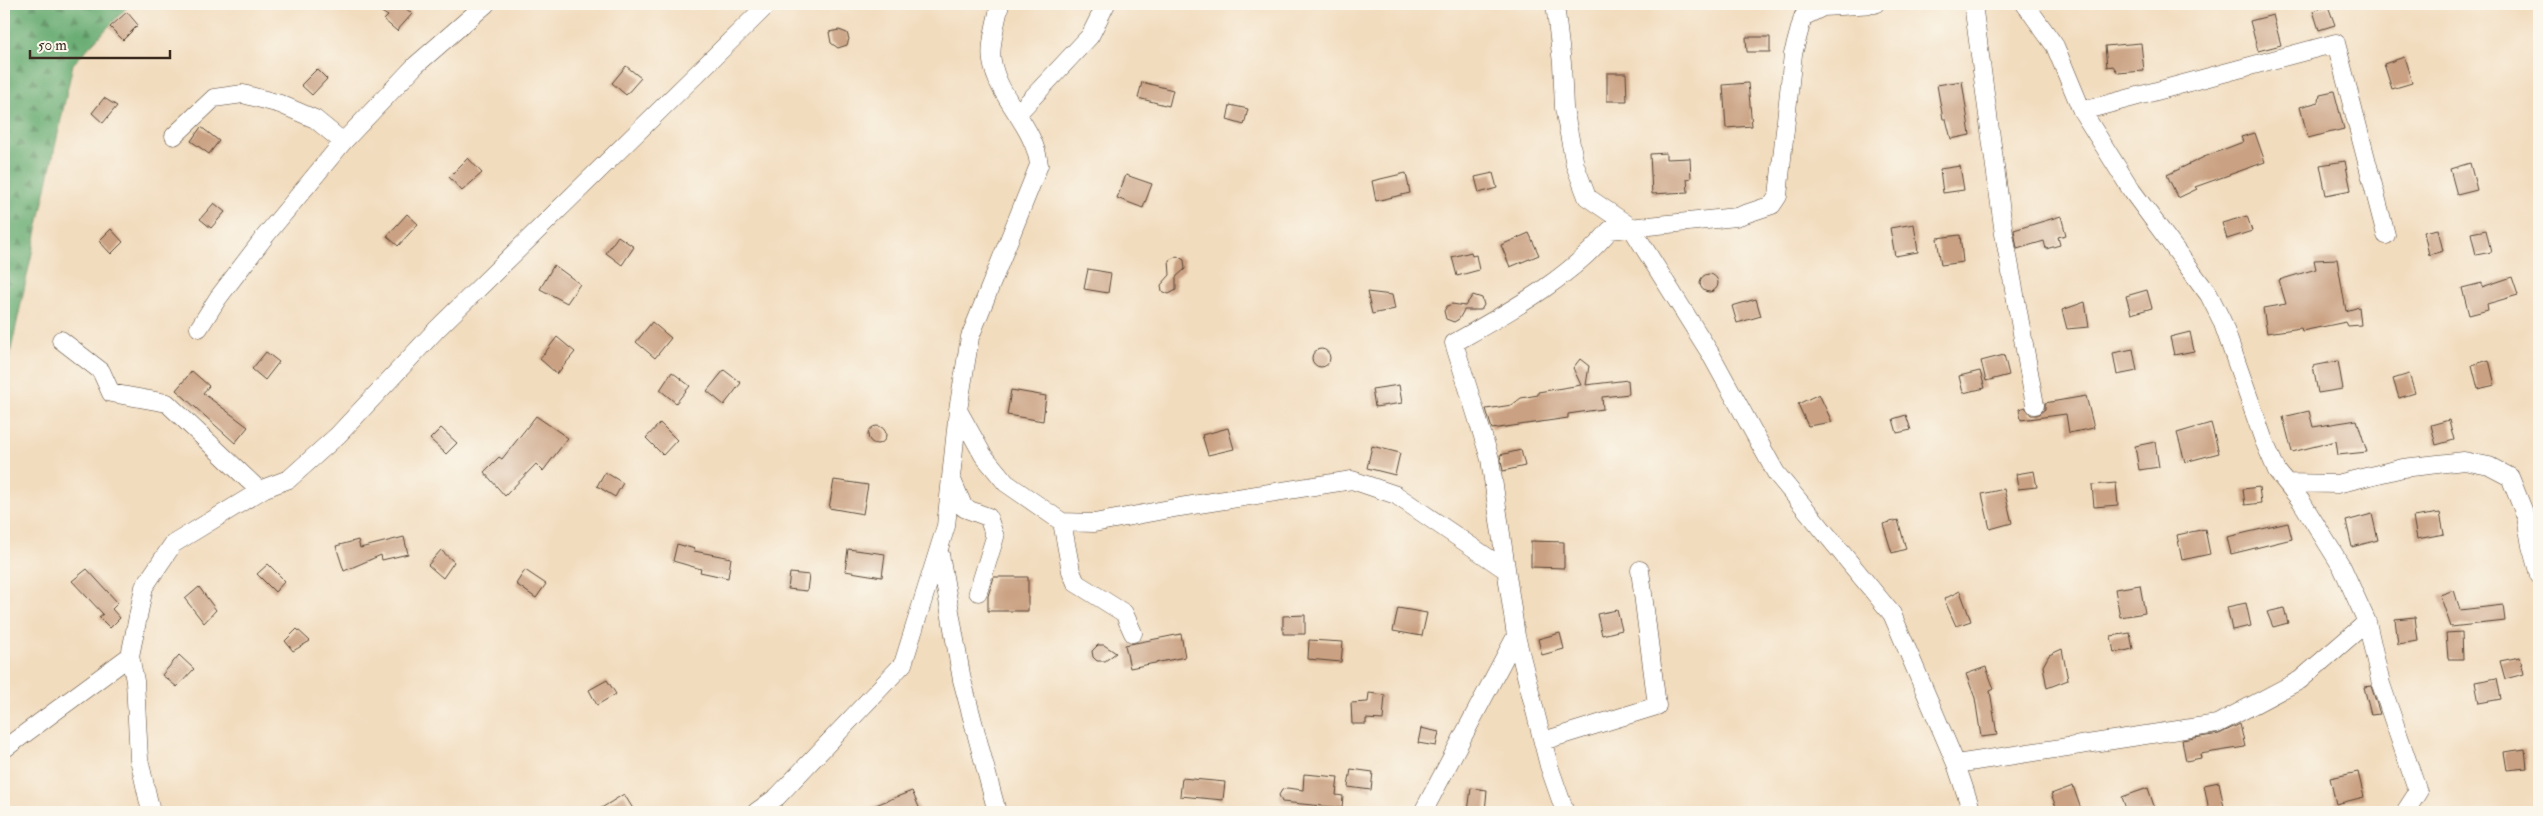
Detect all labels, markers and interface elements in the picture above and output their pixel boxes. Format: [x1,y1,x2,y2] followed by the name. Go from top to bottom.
[30,28,170,60] scale bar
[38,36,67,55] text: 50 m

